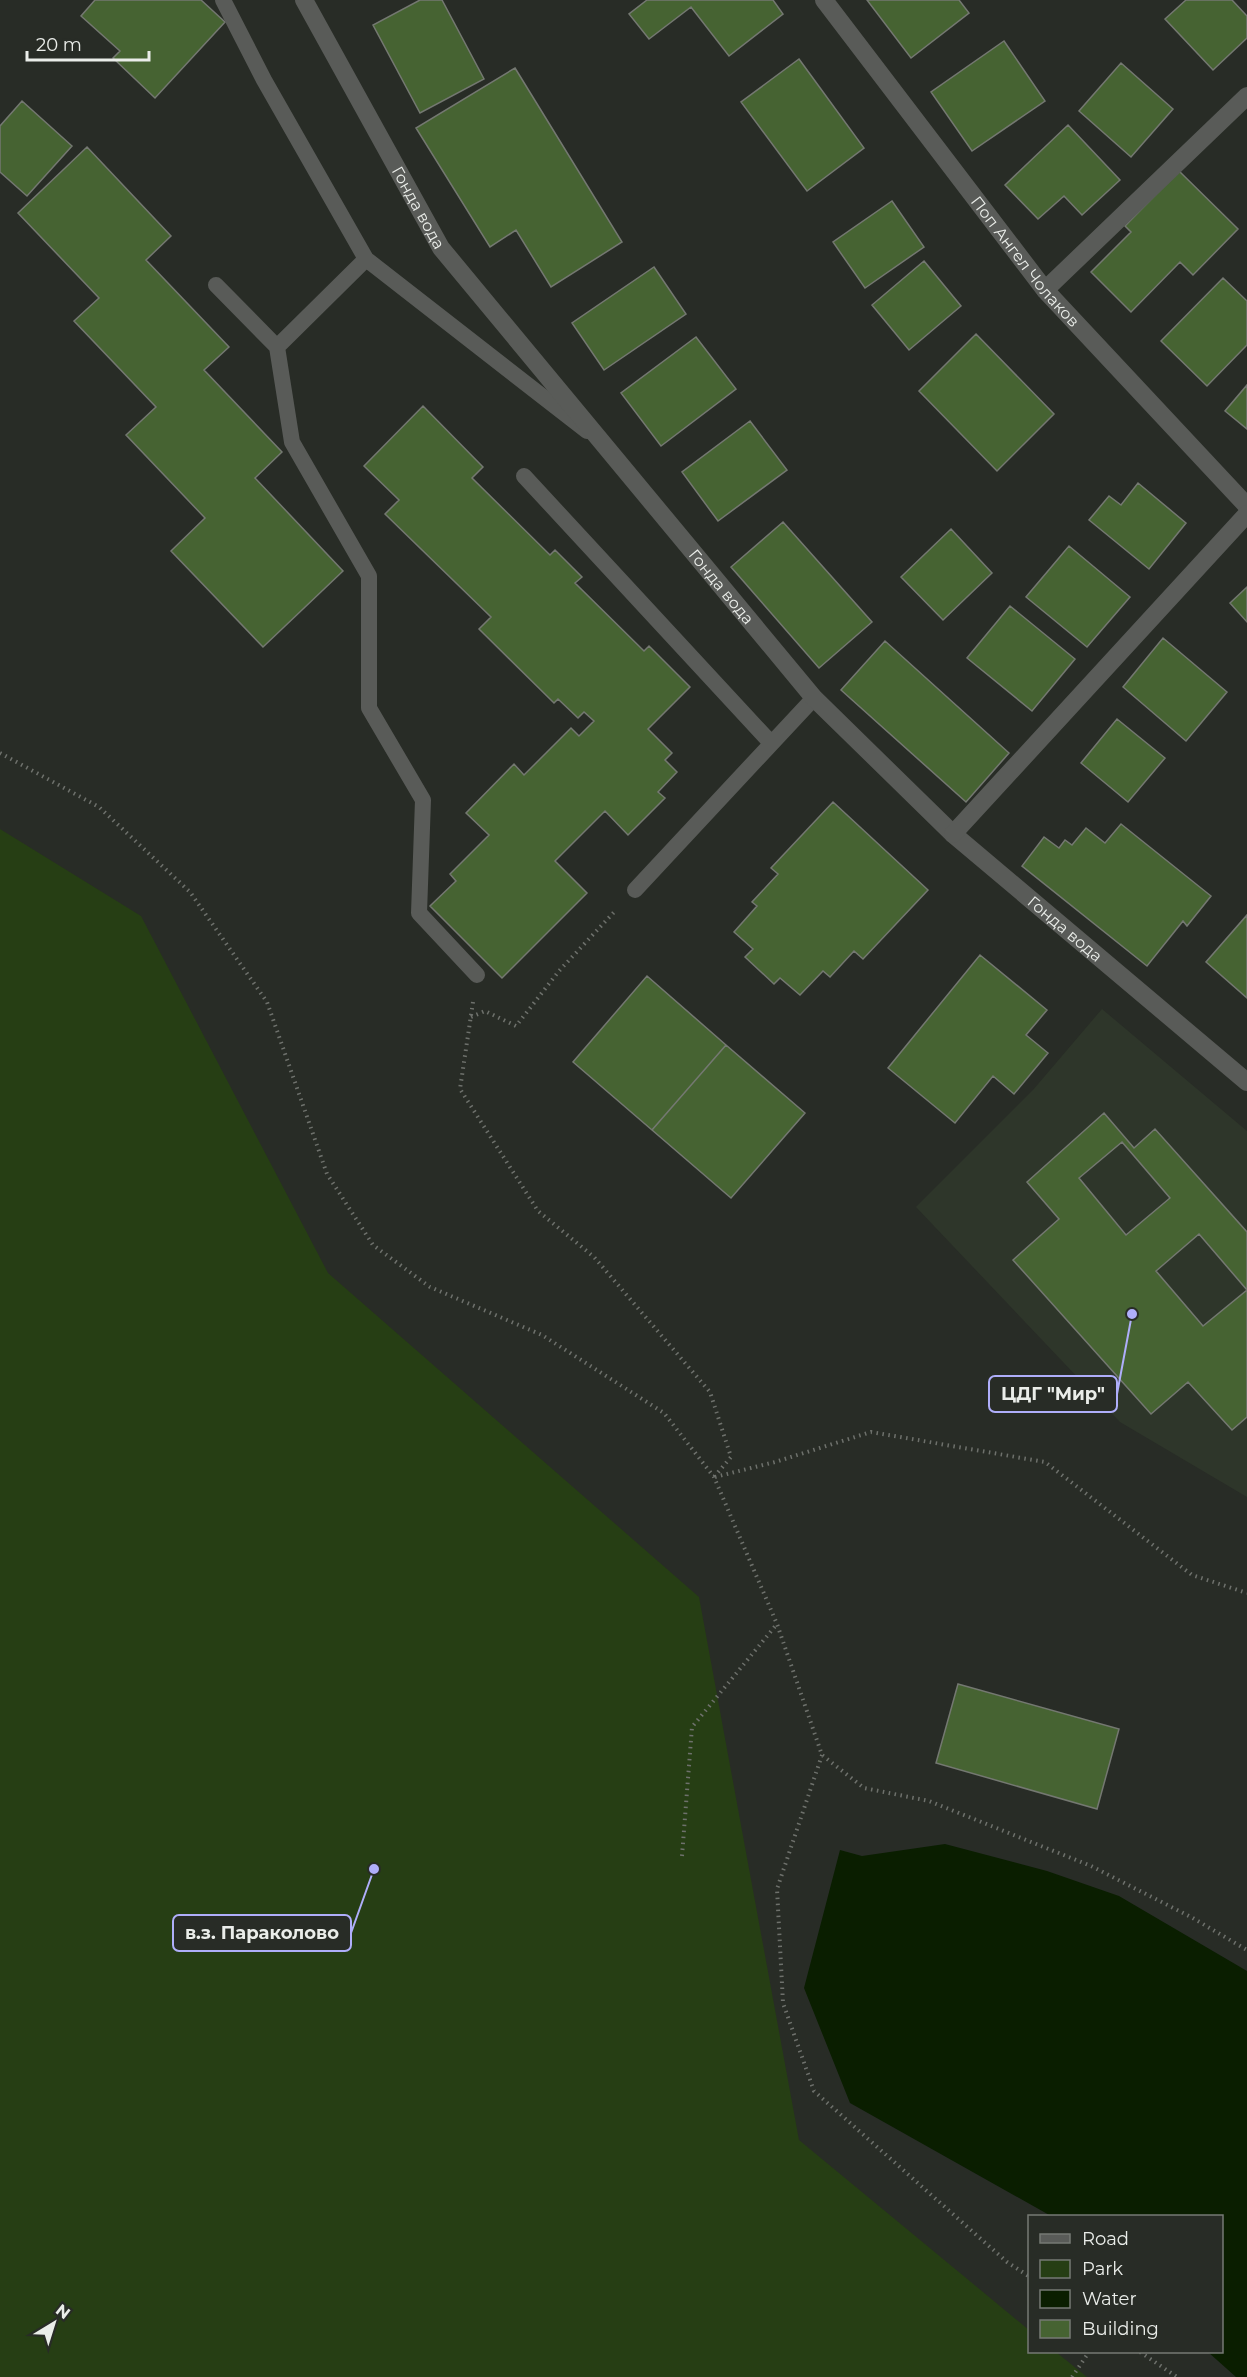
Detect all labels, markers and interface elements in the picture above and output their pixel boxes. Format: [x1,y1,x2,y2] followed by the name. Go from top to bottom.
[27,24,148,62] scale bar
[36,34,82,56] text: 20 m
[388,163,449,252] street label: Гонда вода
[967,192,1083,331] street label: Поп Ангел Чолаков
[685,545,758,628] street label: Гонда вода
[1024,892,1106,966] street label: Гонда вода
[989,1376,1117,1412] callout: ЦДГ "Мир"
[1001,1383,1105,1405] text: ЦДГ "Мир"
[173,1915,351,1951] callout: в.з. Параколово
[185,1922,339,1944] text: в.з. Параколово
[1028,2215,1223,2353] legend
[1082,2228,1129,2250] text: Road
[1082,2258,1123,2280] text: Park
[1082,2288,1137,2310] text: Water
[24,2293,84,2353] north arrow
[52,2300,74,2323] text: N
[1082,2318,1159,2340] text: Building

